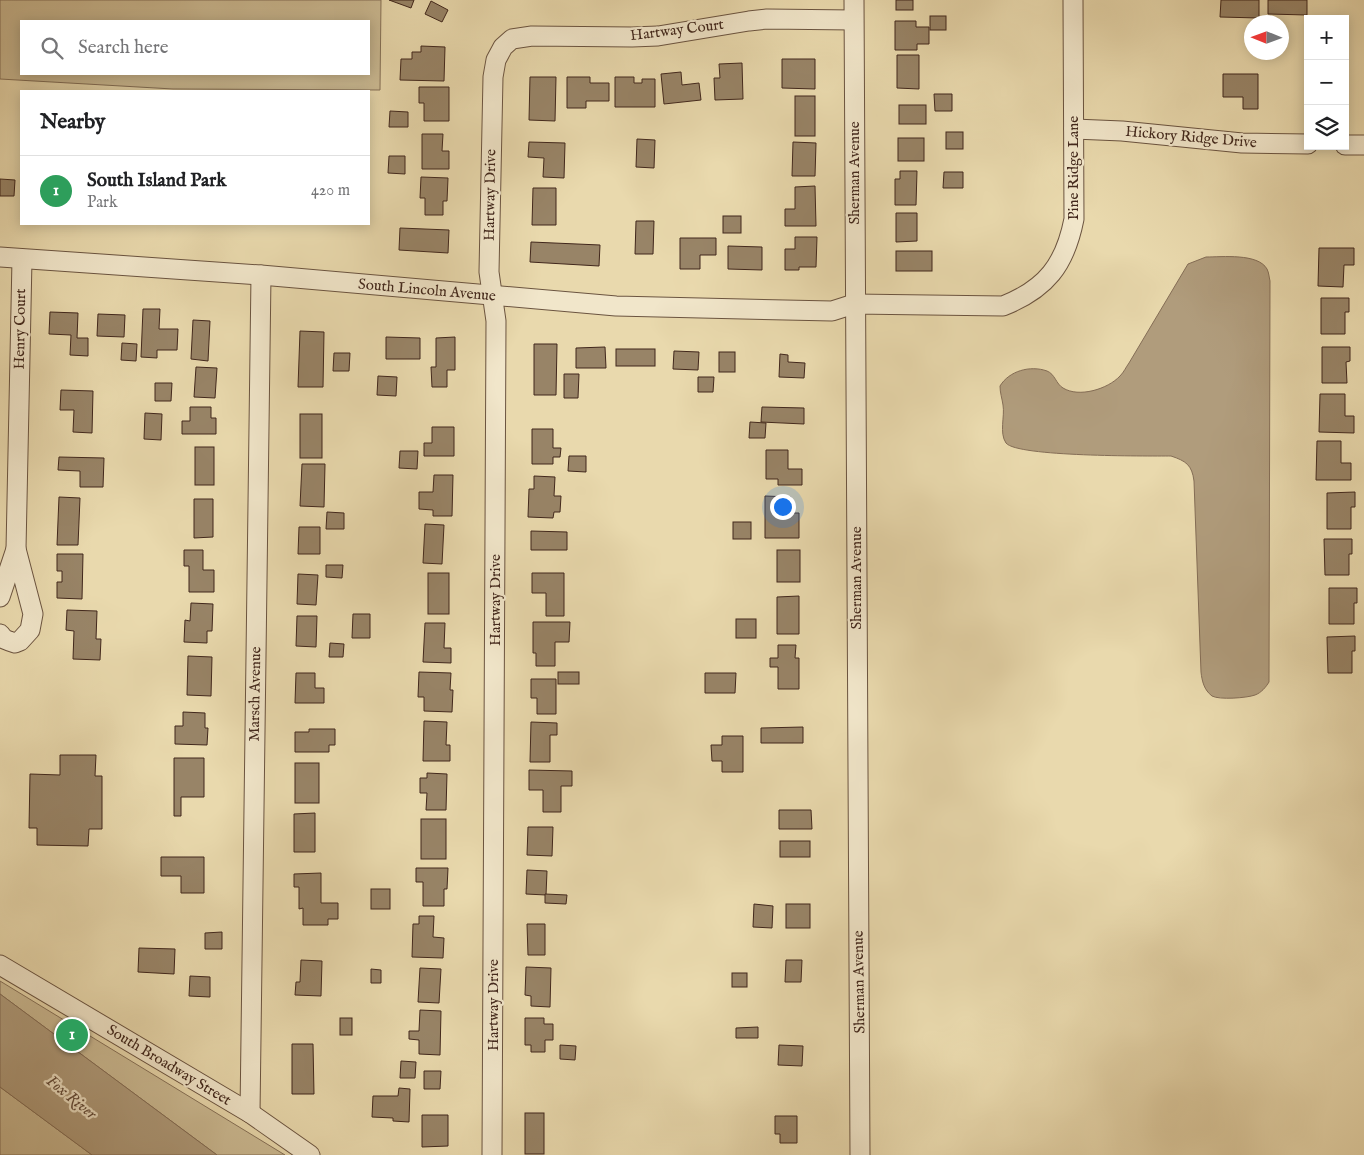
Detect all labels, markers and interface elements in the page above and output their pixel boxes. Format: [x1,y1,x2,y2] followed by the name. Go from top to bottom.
[629,15,725,45] street label: Hartway Court
[1244,15,1289,60] north arrow
[1304,15,1349,150] map controls
[1304,15,1349,60] button: +
[20,20,370,75] search box
[38,34,66,62] icon: search
[78,36,169,60] text: Search here
[1304,60,1349,105] button: −
[1304,105,1349,150] button: layers
[40,109,105,136] text: Nearby
[1064,116,1083,220] street label: Pine Ridge Lane
[845,121,864,225] street label: Sherman Avenue
[1124,122,1258,152] street label: Hickory Ridge Drive
[480,149,500,241] street label: Hartway Drive
[87,169,226,193] text: South Island Park
[53,181,59,201] text: 1
[311,181,350,201] text: 420 m
[87,193,117,213] text: Park
[357,275,497,305] street label: South Lincoln Avenue
[10,288,30,370] street label: Henry Court
[770,494,796,520] your location
[847,526,866,630] street label: Sherman Avenue
[486,554,505,646] street label: Hartway Drive
[245,646,265,742] street label: Marsch Avenue
[849,930,869,1034] street label: Sherman Avenue
[484,959,503,1051] street label: Hartway Drive
[56,1016,88,1054] pin: 1
[103,1020,235,1110] street label: South Broadway Street
[42,1072,101,1125] water label: Fox River

